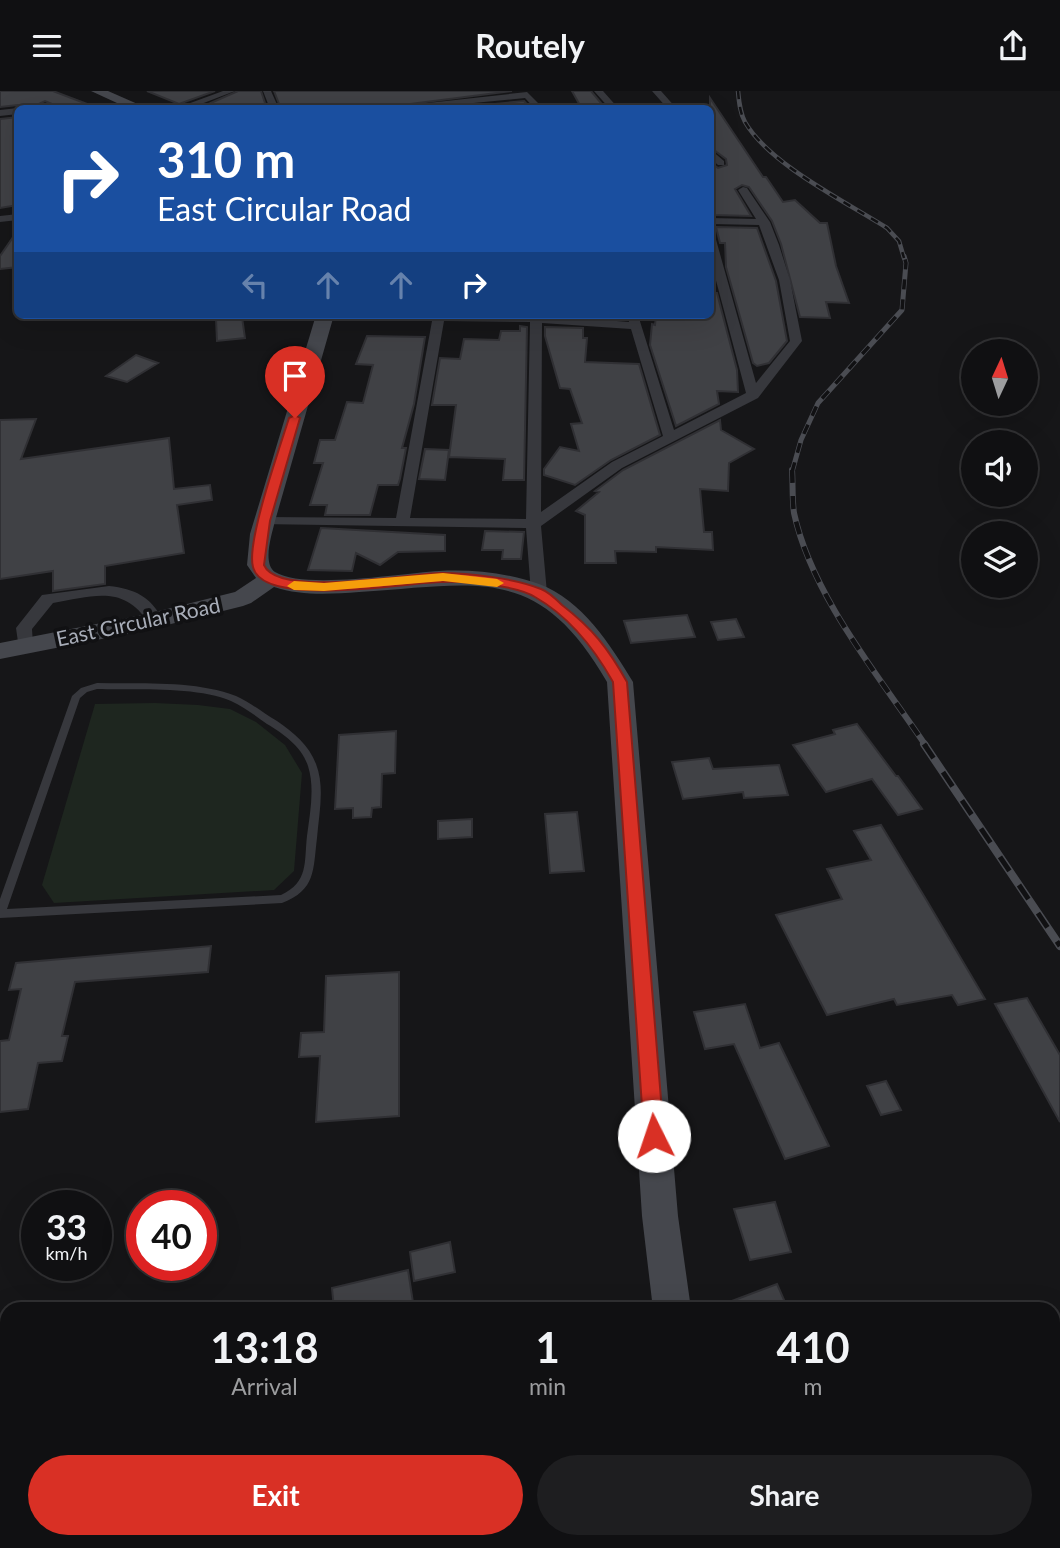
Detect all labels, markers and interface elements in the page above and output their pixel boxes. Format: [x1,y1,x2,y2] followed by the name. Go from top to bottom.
[475,26,585,65] text: Routely
[28,27,66,65] icon: menu
[994,27,1032,65] icon: share
[157,130,295,188] text: 310 m
[42,133,133,224] icon: right
[157,189,411,228] text: East Circular Road
[236,266,274,304] icon: left
[309,266,347,304] icon: ahead
[382,266,420,304] icon: ahead
[455,266,493,304] icon: right
[961,339,1038,417] north arrow
[961,339,1038,598] map controls
[265,346,325,418] pin
[276,357,314,395] icon: arrive
[961,430,1038,507] button: sound
[961,521,1038,598] button: layers
[54,591,222,651] street label: East Circular Road
[617,1099,691,1173] position arrow
[126,1190,217,1281] speed limit sign: 40
[46,1205,87,1247] text: 33
[45,1242,88,1264] text: km/h
[210,1322,319,1372] text: 13:18
[535,1322,560,1372] text: 1
[777,1322,850,1372] text: 410
[231,1372,298,1400] text: Arrival
[529,1372,566,1400] text: min
[804,1372,823,1400] text: m
[28,1455,523,1535] button: Exit
[537,1455,1032,1535] button: Share

